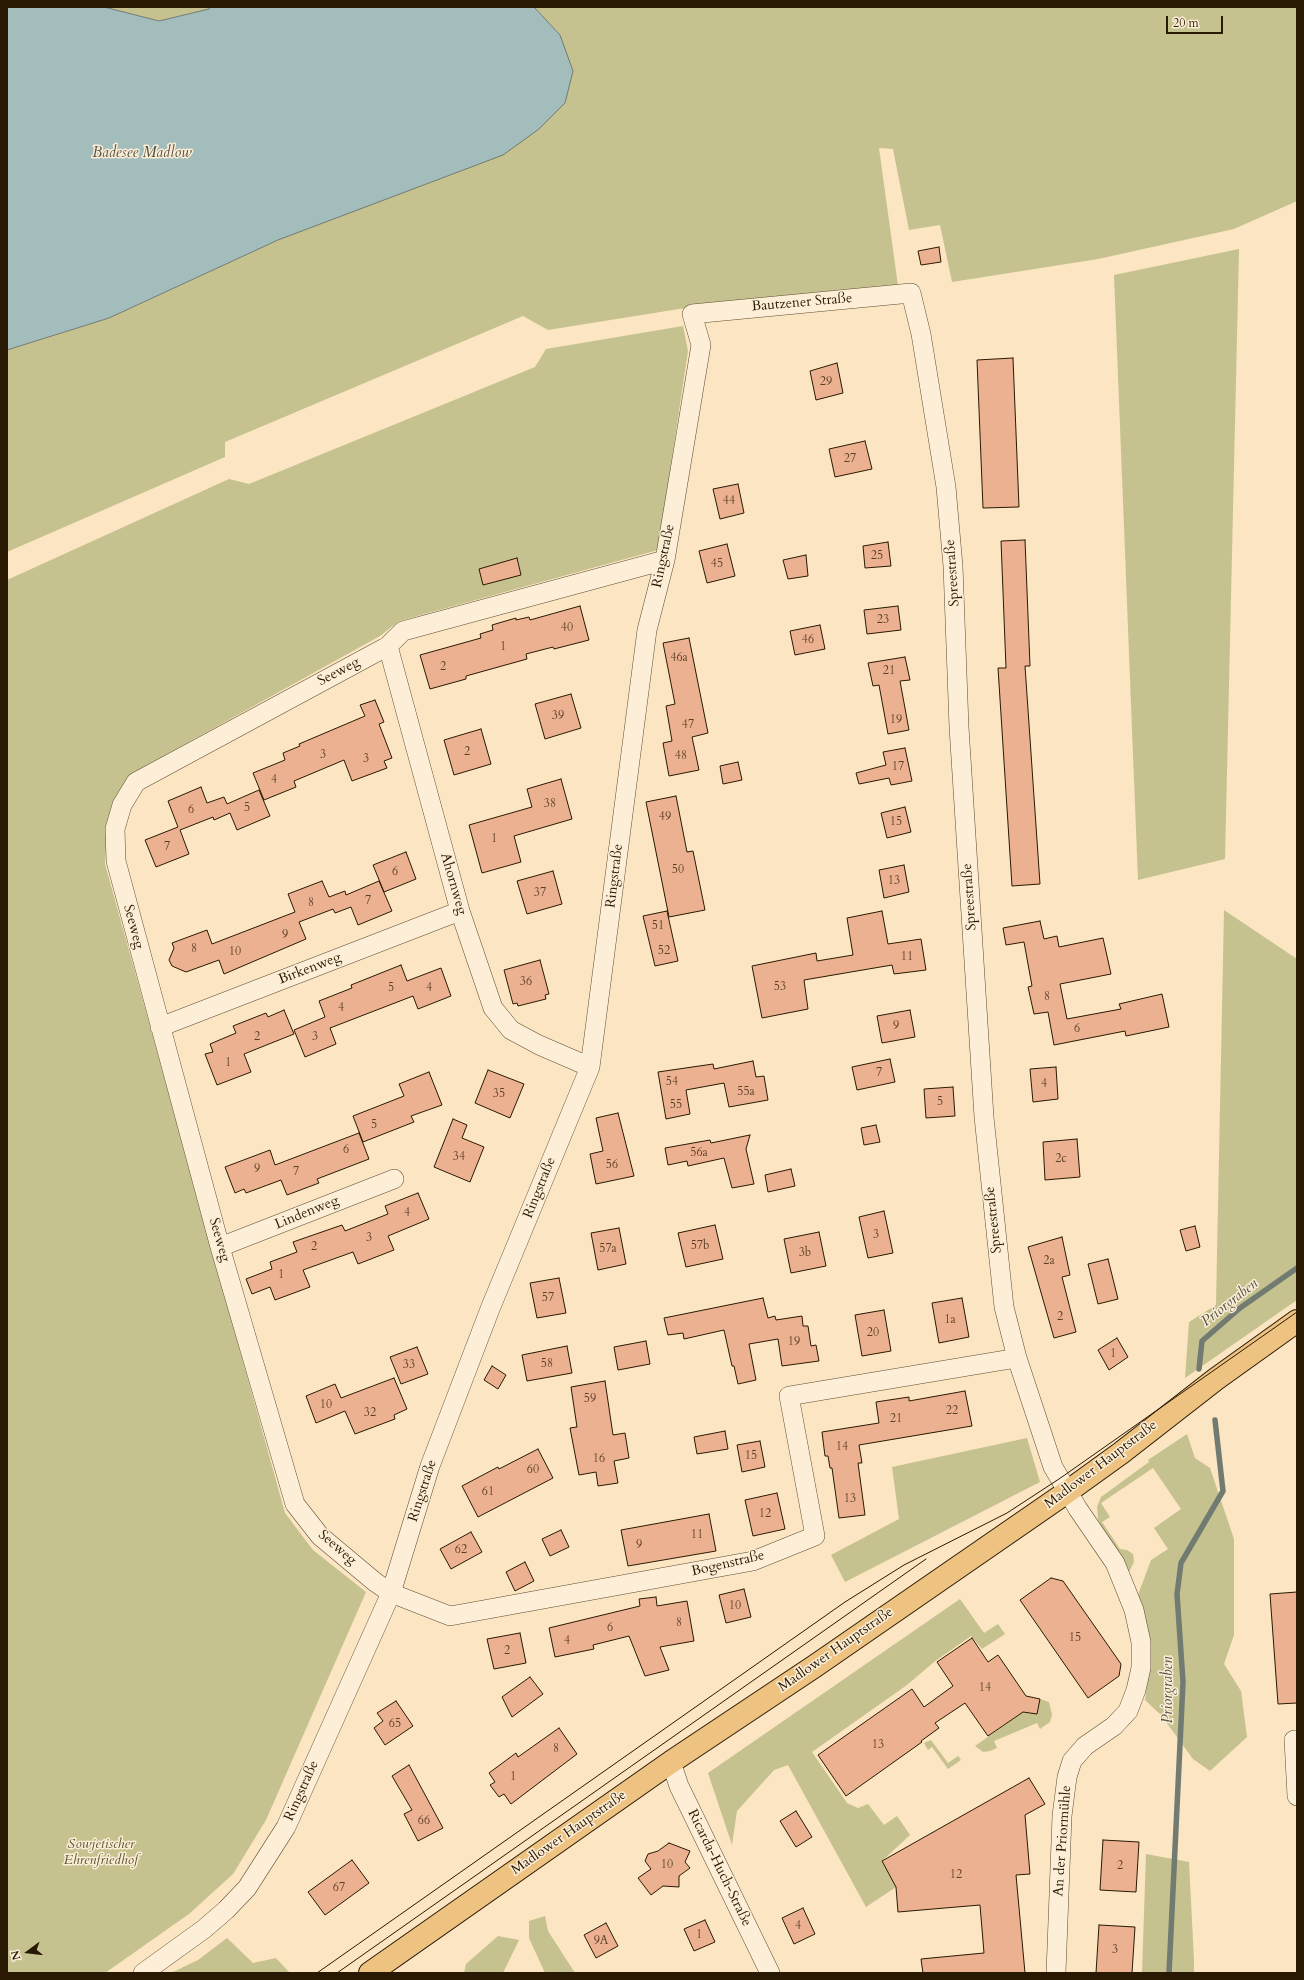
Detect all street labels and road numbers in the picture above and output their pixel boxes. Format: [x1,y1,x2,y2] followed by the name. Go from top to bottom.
[751,290,853,316] street label: Bautzener Straße
[649,523,679,589] street label: Ringstraße
[942,539,964,607] street label: Spreestraße
[315,654,363,690] street label: Seeweg
[603,843,627,909] street label: Ringstraße
[436,851,470,917] street label: Ahornweg
[959,863,981,931] street label: Spreestraße
[119,903,147,951] street label: Seeweg
[276,949,344,989] street label: Birkenweg
[520,1155,560,1221] street label: Ringstraße
[982,1186,1006,1254] street label: Spreestraße
[273,1193,341,1233] street label: Lindenweg
[205,1216,233,1264] street label: Seeweg
[1041,1417,1161,1513] street label: Madlower Hauptstraße
[405,1458,441,1524] street label: Ringstraße
[314,1527,360,1569] street label: Seeweg
[690,1547,766,1581] street label: Bogenstraße
[775,1604,897,1696] street label: Madlower Hauptstraße
[281,1758,323,1824] street label: Ringstraße
[1051,1785,1075,1897] street label: An der Priormühle
[508,1787,630,1879] street label: Madlower Hauptstraße
[683,1807,755,1929] street label: Ricarda-Huch-Straße

